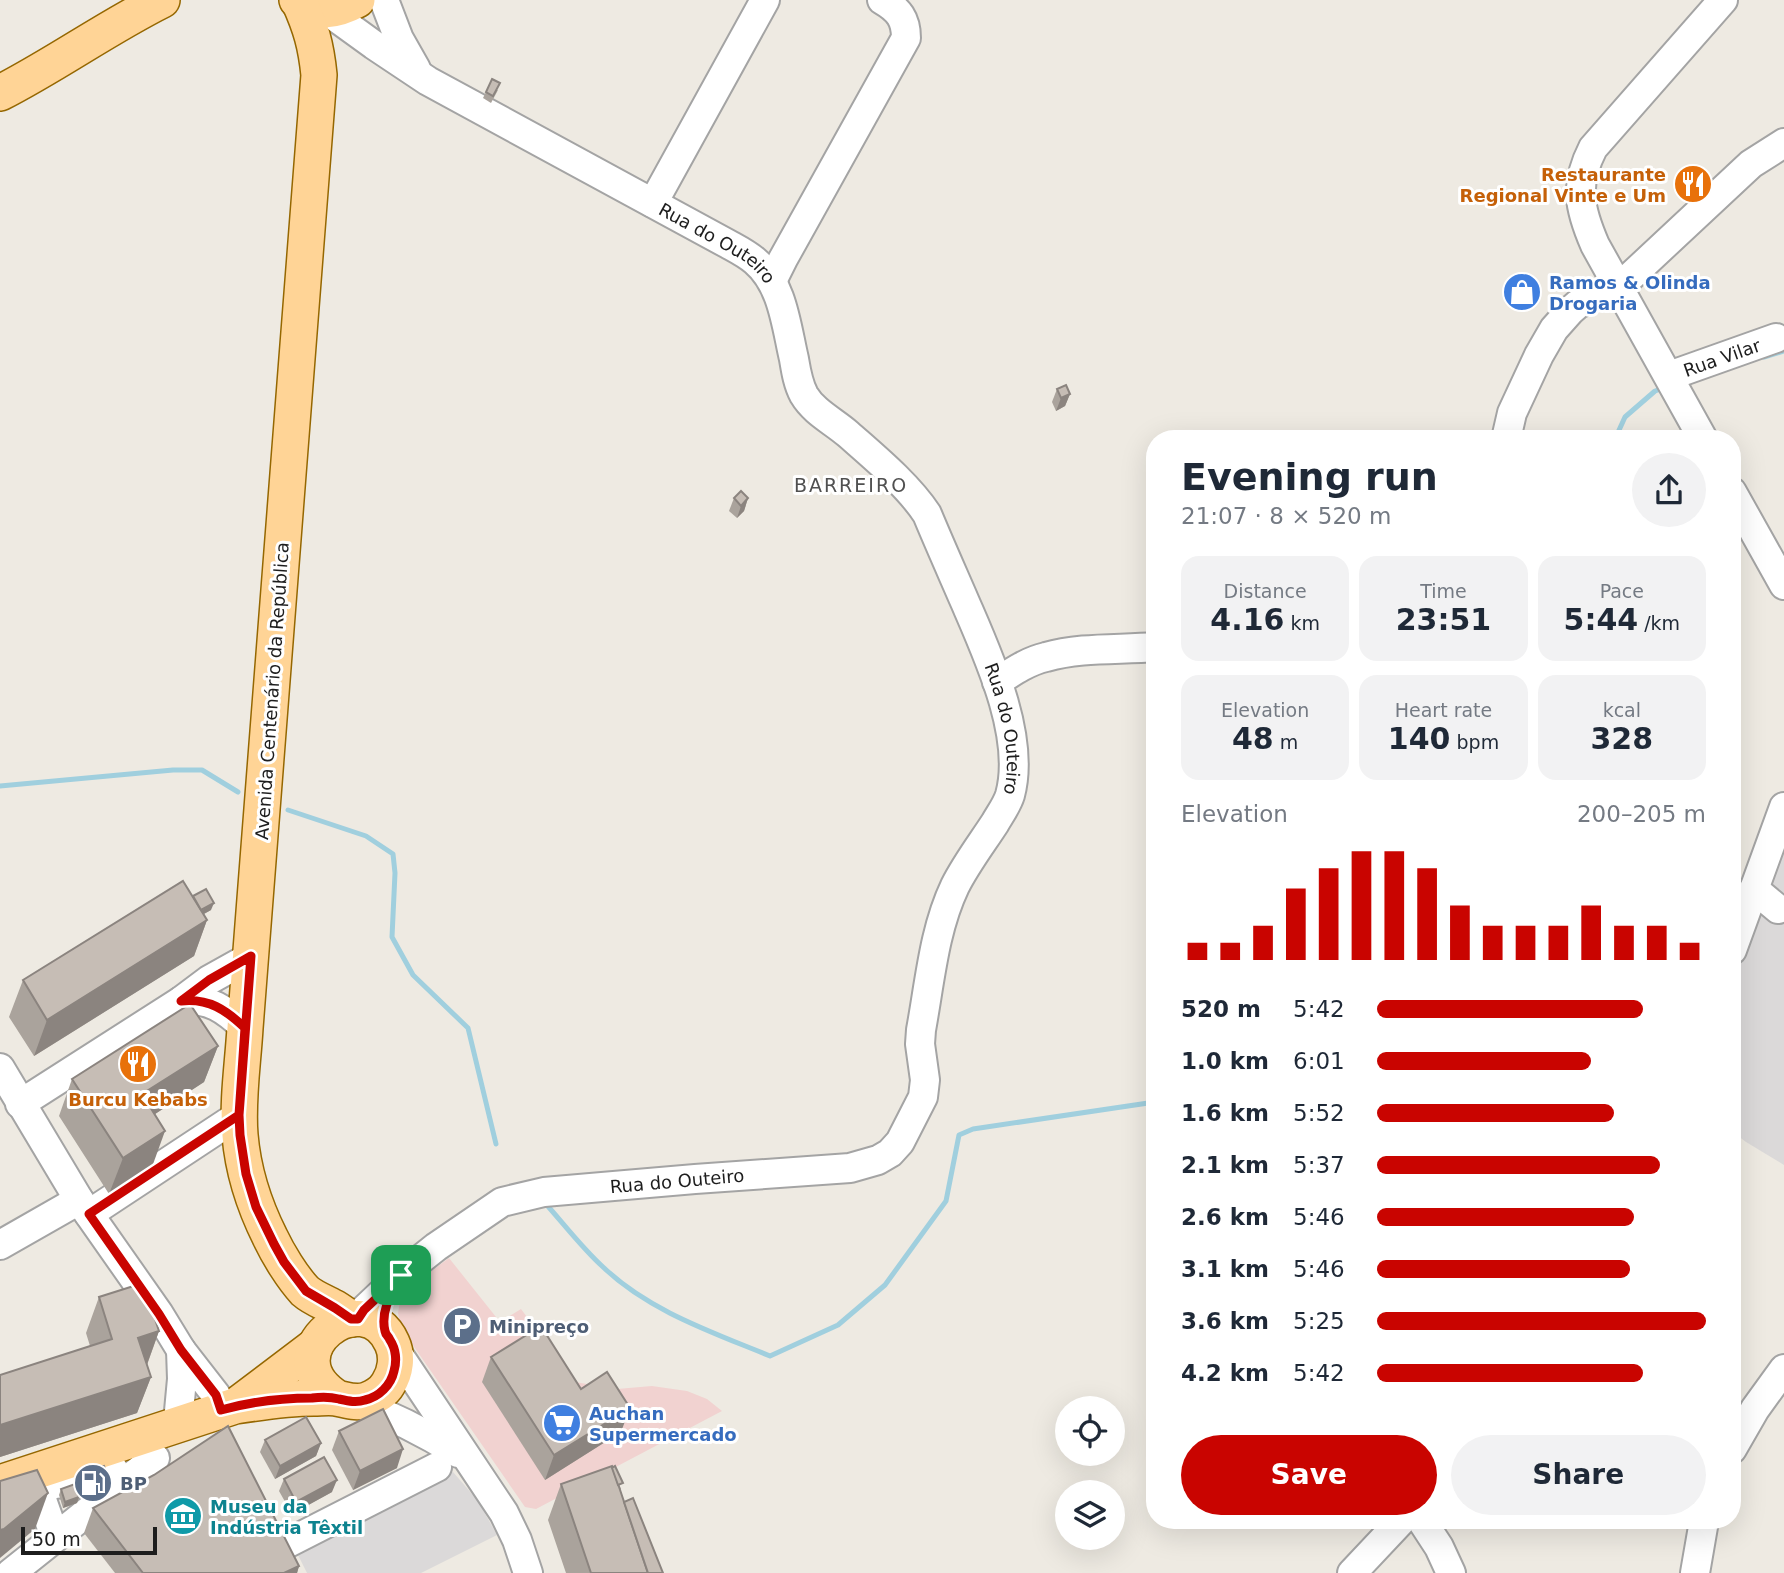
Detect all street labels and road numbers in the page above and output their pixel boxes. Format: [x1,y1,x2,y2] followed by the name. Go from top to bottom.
[656,198,780,287] street label: Rua do Outeiro
[1680,334,1764,381] street label: Rua Vilar
[251,541,293,841] street label: Avenida Centenário da República
[981,660,1024,797] street label: Rua do Outeiro
[609,1165,745,1197] street label: Rua do Outeiro

